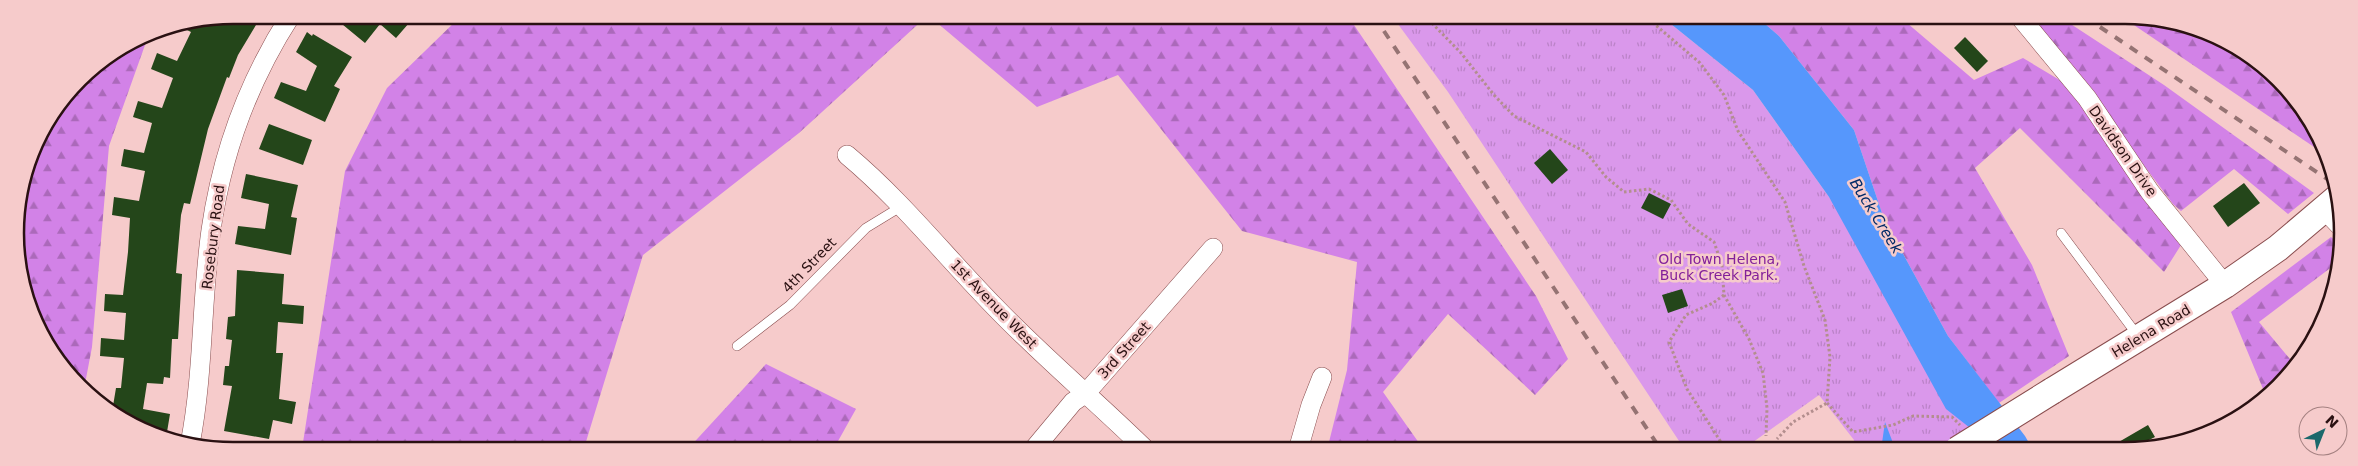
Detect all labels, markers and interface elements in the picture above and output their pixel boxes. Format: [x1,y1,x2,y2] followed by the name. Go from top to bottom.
[2086,103,2160,199] street label: Davidson Drive
[1846,175,1907,258] water label: Buck Creek
[199,184,227,290] street label: Rosebury Road
[779,234,840,296] street label: 4th Street
[1658,251,1780,283] park label: Old Town Helena, Buck Creek Park.
[948,256,1041,352] street label: 1st Avenue West
[2109,301,2193,361] street label: Helena Road
[1095,318,1154,381] street label: 3rd Street
[2298,406,2348,456] north arrow
[2322,412,2342,431] text: N

